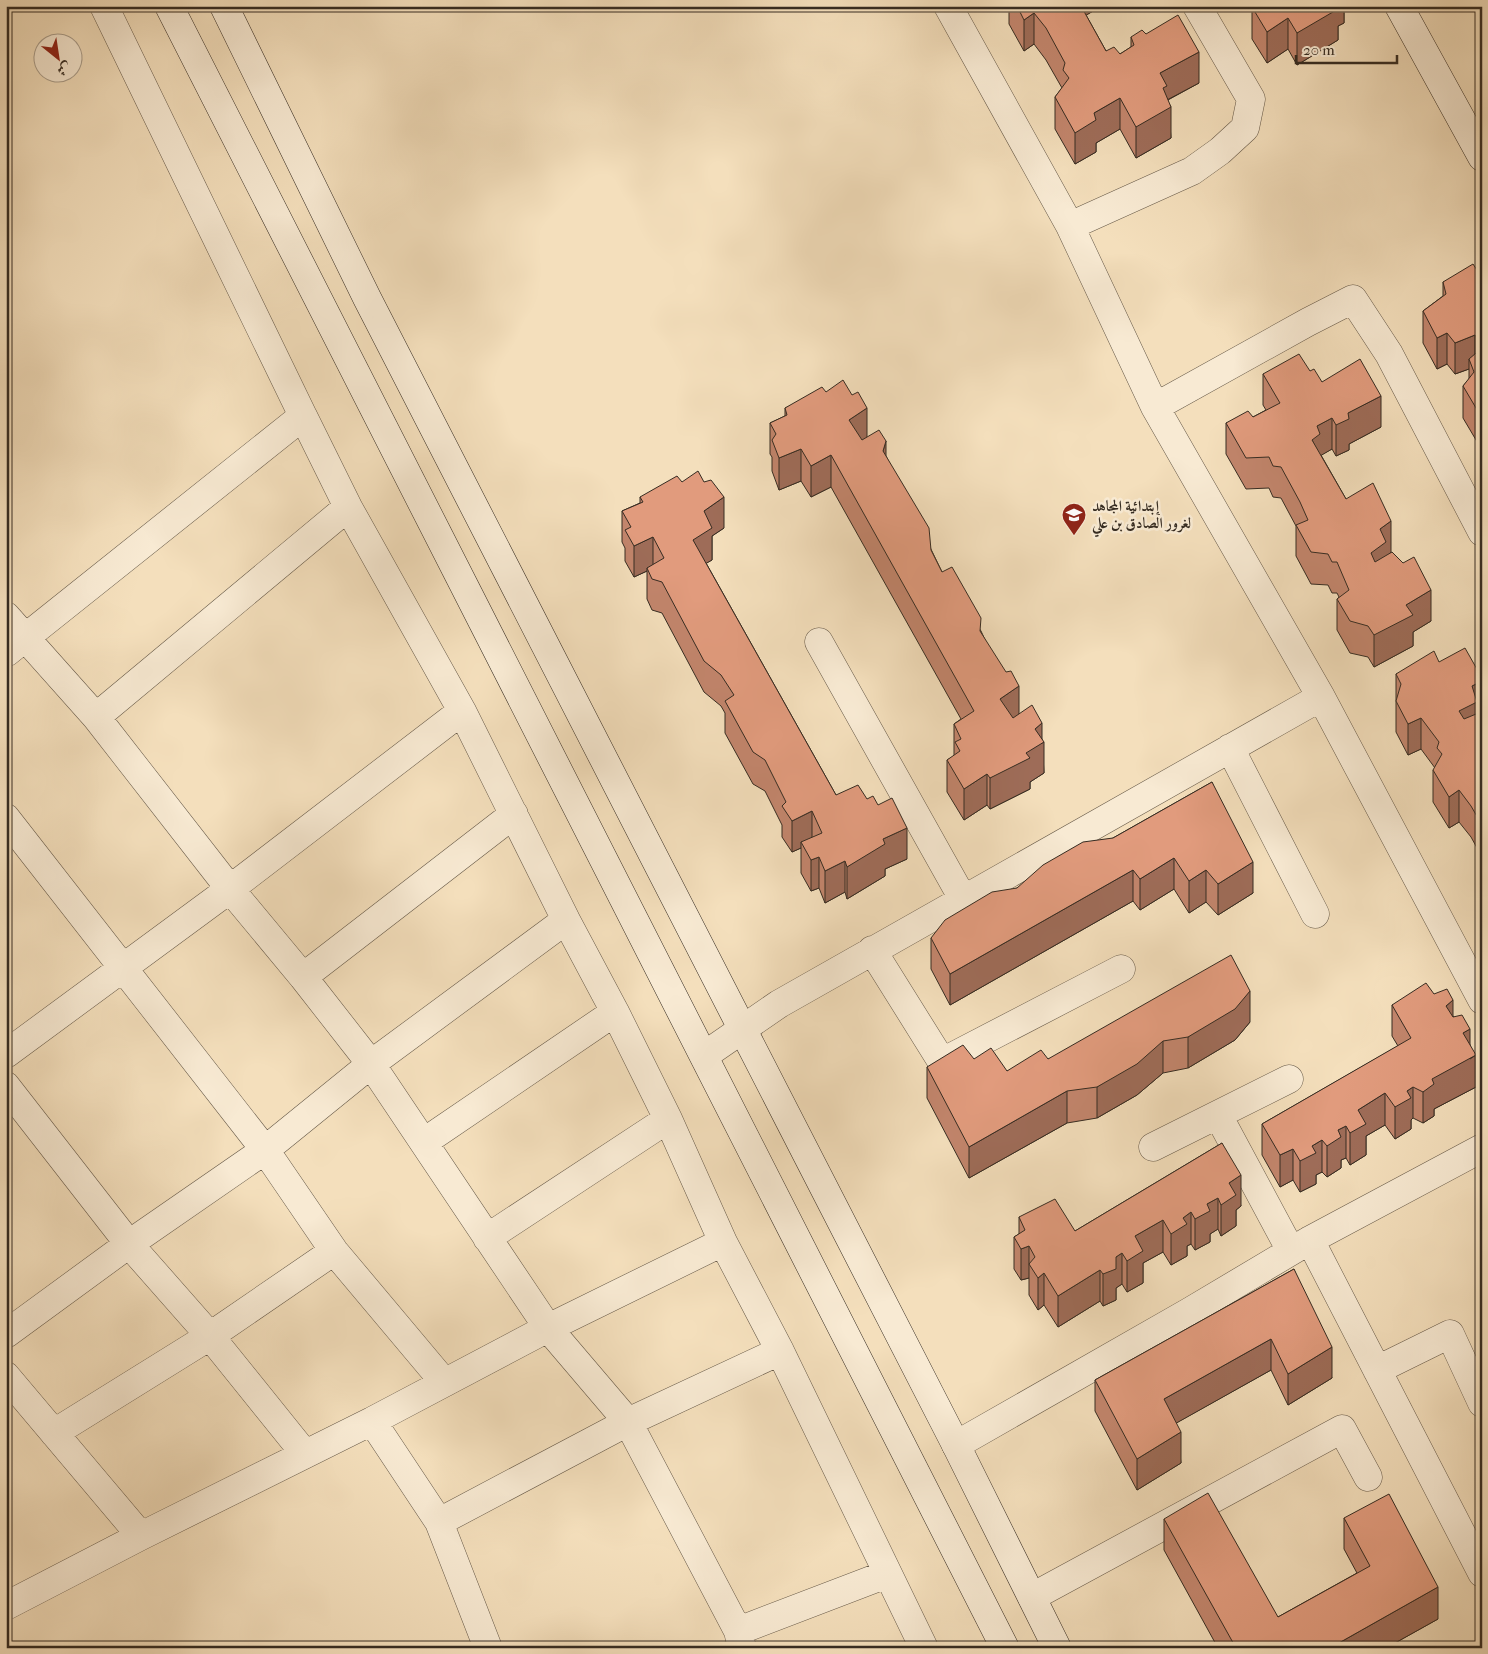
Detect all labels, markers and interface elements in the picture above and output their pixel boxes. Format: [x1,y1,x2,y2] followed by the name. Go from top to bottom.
[32,32,82,82] north arrow
[1296,32,1397,64] scale bar
[1303,41,1335,59] text: 20 m
[54,58,75,80] text: ش
[1091,497,1191,538] place label: إبتدائية المجاهد لغرور الصادق بن علي
[1061,502,1087,536] school or university icon: إبتدائية المجاهد لغرور الصادق بن علي

